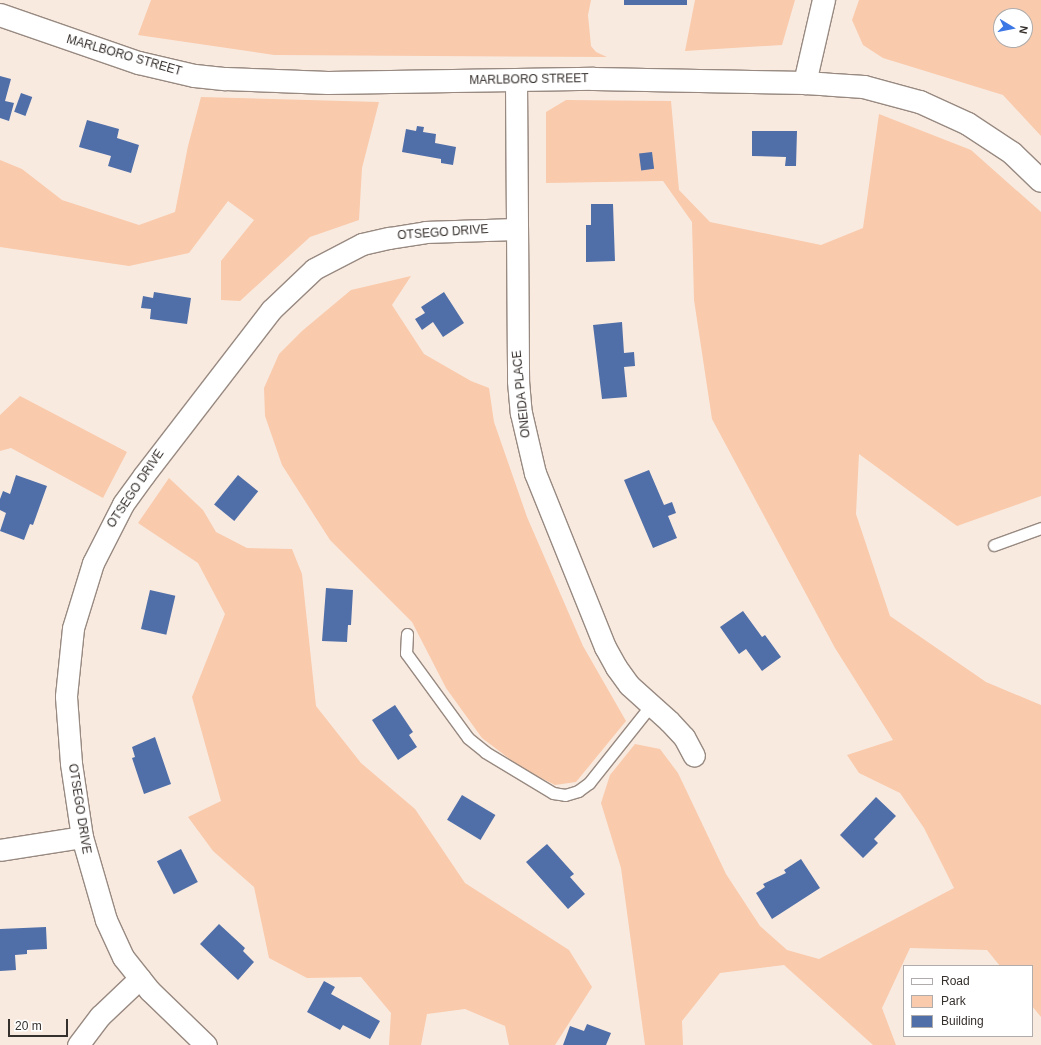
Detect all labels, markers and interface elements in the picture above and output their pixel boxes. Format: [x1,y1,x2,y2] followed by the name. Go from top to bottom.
[993,8,1033,48] north arrow
[1017,25,1030,35] text: N
[65,33,183,79] street label: MARLBORO STREET
[469,72,589,88] street label: MARLBORO STREET
[397,223,489,243] street label: OTSEGO DRIVE
[510,349,534,439] street label: ONEIDA PLACE
[104,447,168,531] street label: OTSEGO DRIVE
[65,763,93,855] street label: OTSEGO DRIVE
[903,965,1033,1037] legend
[941,974,970,988] text: Road
[941,994,966,1008] text: Park
[10,1011,70,1037] scale bar
[941,1014,984,1028] text: Building
[15,1019,42,1033] text: 20 m

